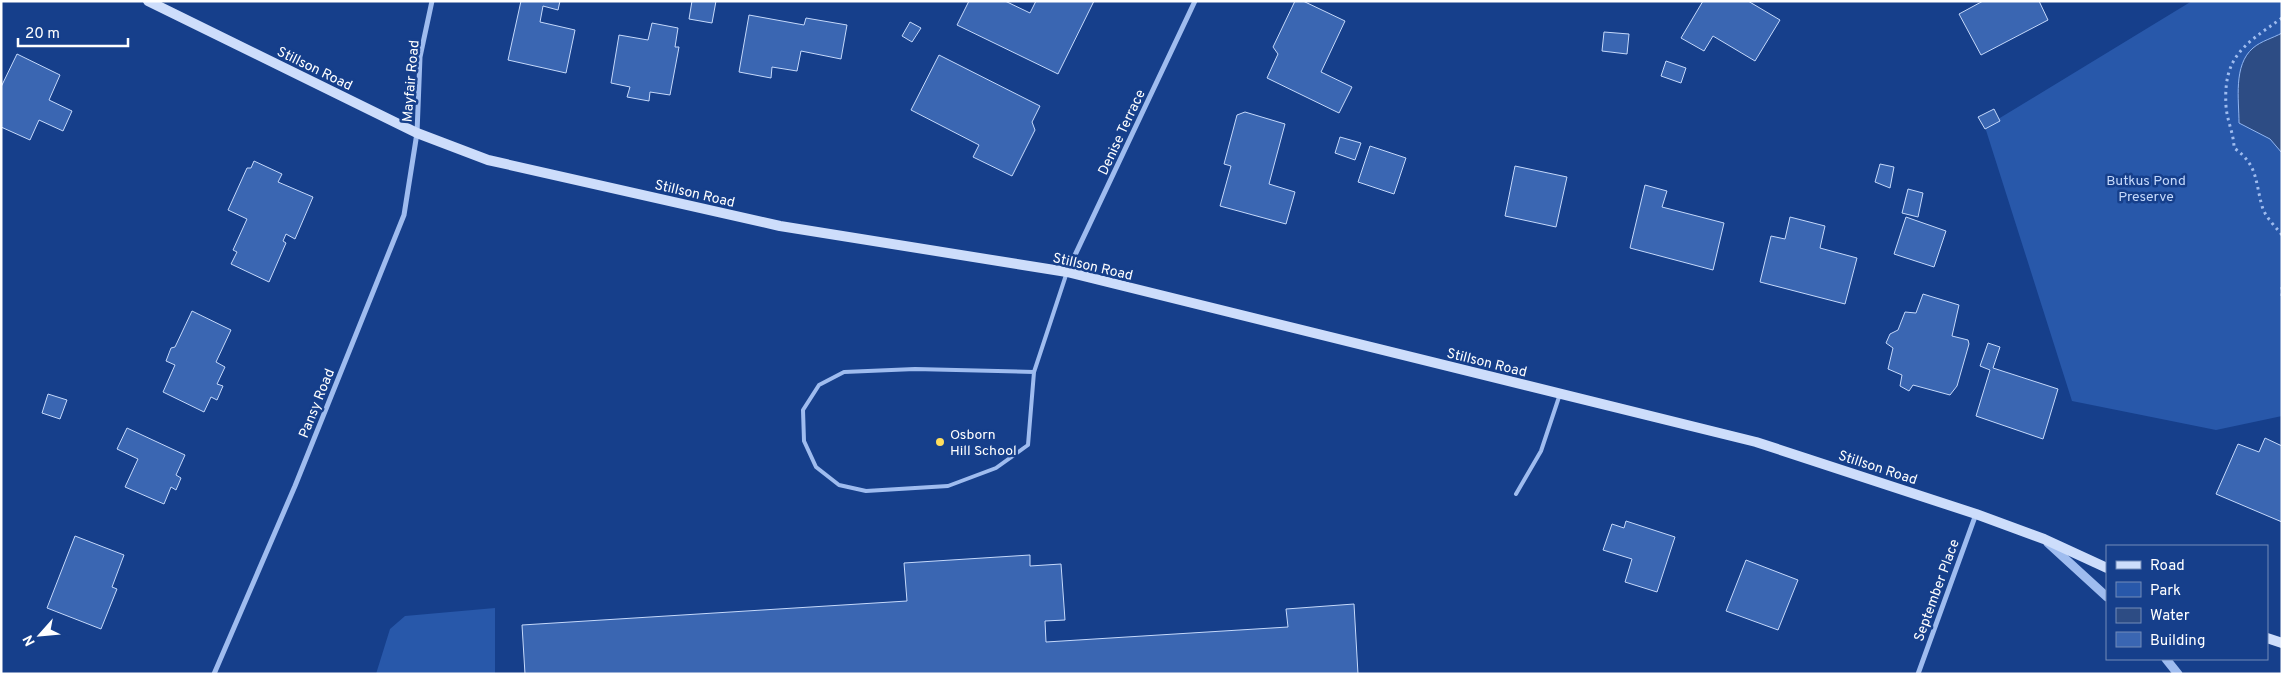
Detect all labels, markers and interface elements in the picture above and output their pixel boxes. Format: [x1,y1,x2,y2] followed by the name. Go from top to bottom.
[18,15,128,47] scale bar
[25,25,60,44] text: 20 m
[399,39,424,123] street label: Mayfair Road
[274,44,355,95] street label: Stillson Road
[1095,87,1150,178] street label: Denise Terrace
[2106,173,2186,206] park label: Butkus Pond Preserve
[653,177,736,212] street label: Stillson Road
[1051,250,1134,285] street label: Stillson Road
[1445,345,1528,382] street label: Stillson Road
[296,366,339,441] street label: Pansy Road
[950,427,1017,460] place label: Osborn Hill School
[934,436,946,448] marker: Osborn Hill School
[1836,448,1919,489] street label: Stillson Road
[1911,537,1964,644] street label: September Place
[2106,545,2268,660] legend
[2150,557,2185,576] text: Road
[2150,582,2181,601] text: Park
[2150,607,2190,626] text: Water
[15,610,65,660] north arrow
[20,632,40,649] text: N
[2150,632,2205,651] text: Building

